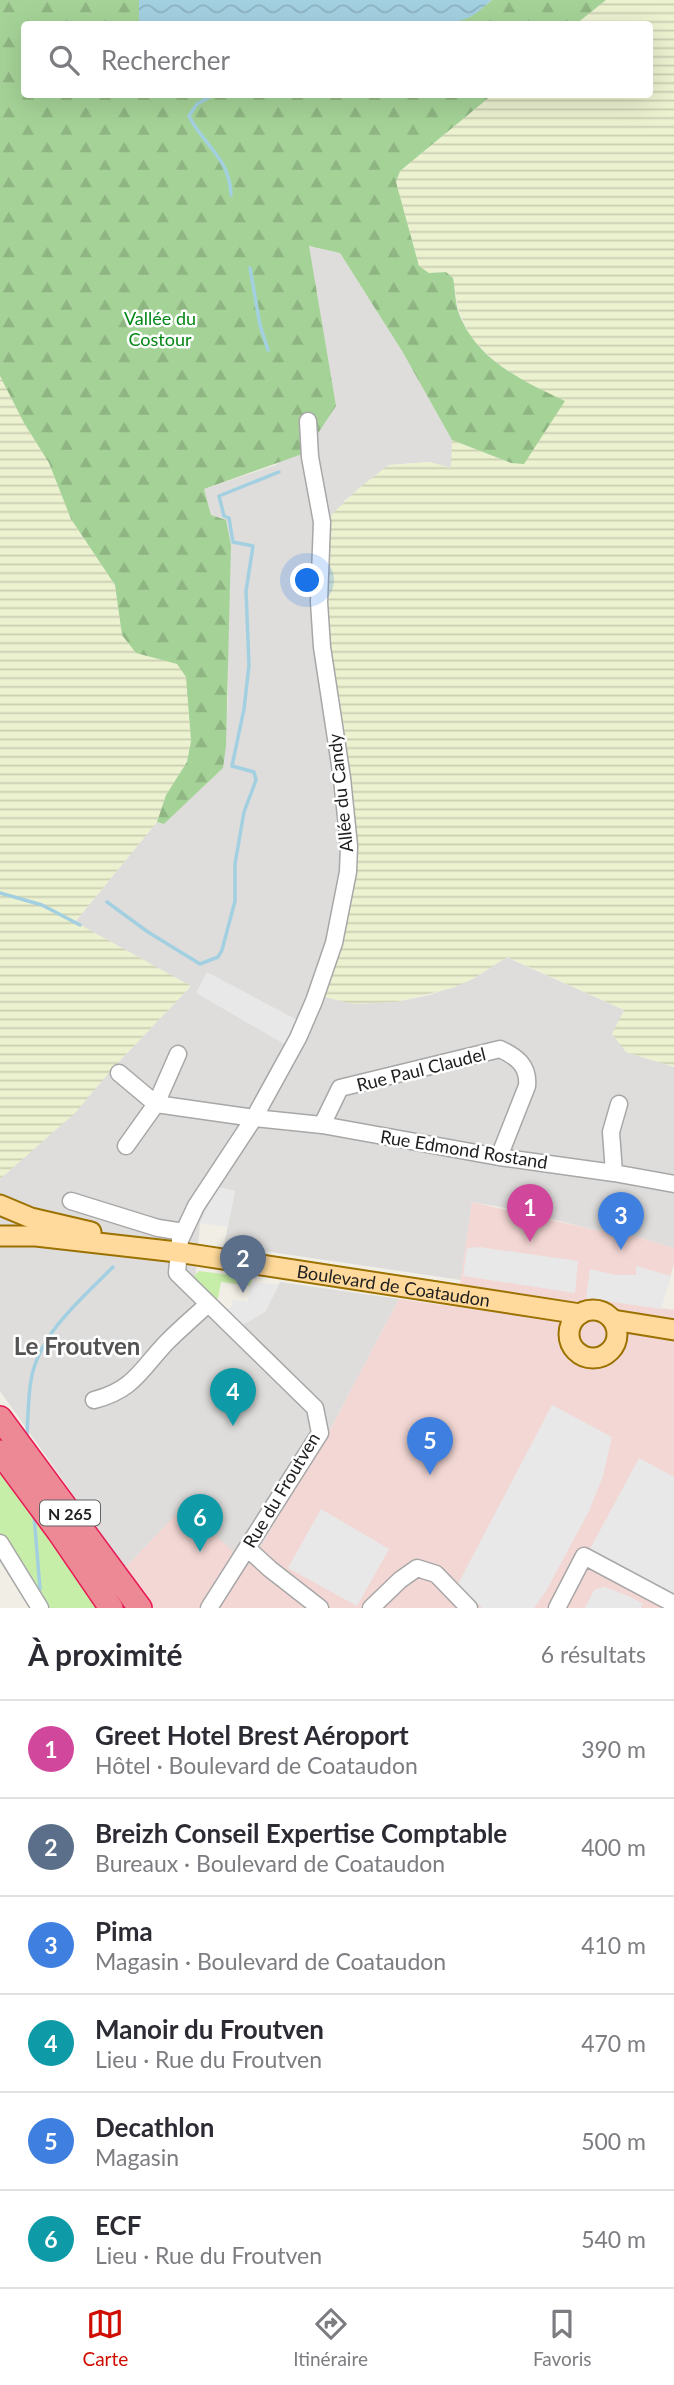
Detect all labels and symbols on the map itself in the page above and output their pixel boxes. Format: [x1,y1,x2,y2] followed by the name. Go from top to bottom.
[124,307,196,350] park label: Vallée du Costour
[290,563,324,597] your location
[323,732,357,854] street label: Allée du Candy
[354,1042,488,1096] street label: Rue Paul Claudel
[379,1125,549,1173] street label: Rue Edmond Rostand
[507,1184,553,1242] pin: 1
[598,1192,644,1250] pin: 3
[220,1235,266,1293] pin: 2
[295,1260,492,1311] street label: Boulevard de Coataudon
[14,1331,140,1360] district label: Le Froutven
[210,1368,256,1426] pin: 4
[407,1417,453,1475] pin: 5
[238,1428,324,1552] street label: Rue du Froutven
[177,1494,223,1552] pin: 6
[40,1500,100,1526] road number: N 265

